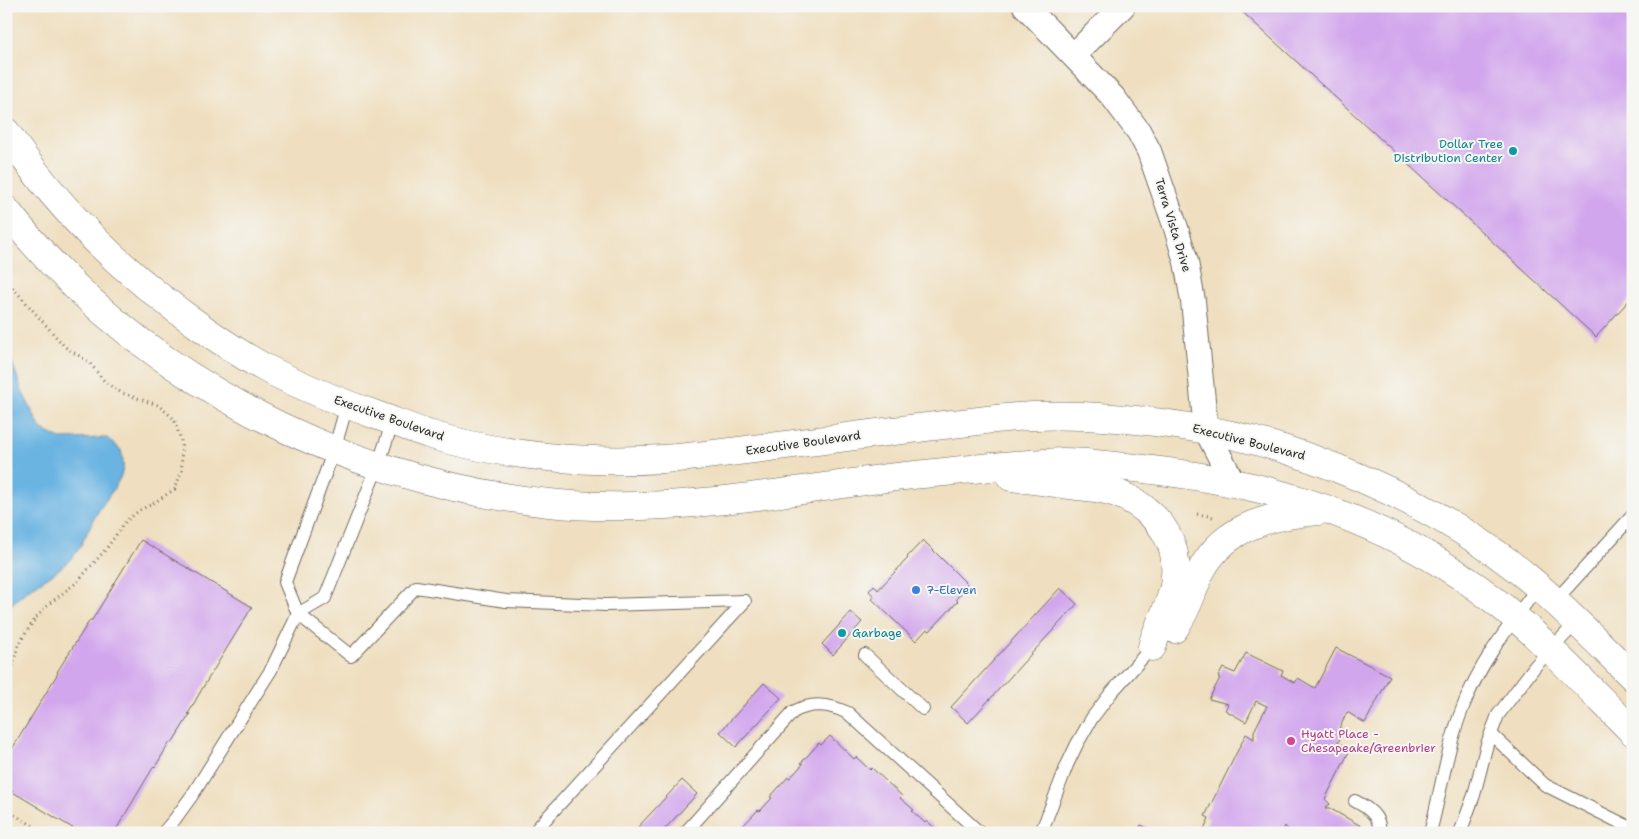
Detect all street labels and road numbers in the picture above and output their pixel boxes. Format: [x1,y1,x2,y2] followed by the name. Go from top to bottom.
[1151,176,1195,274] street label: Terra Vista Drive
[332,392,447,445] street label: Executive Boulevard
[1191,420,1308,464] street label: Executive Boulevard
[745,427,862,459] street label: Executive Boulevard

